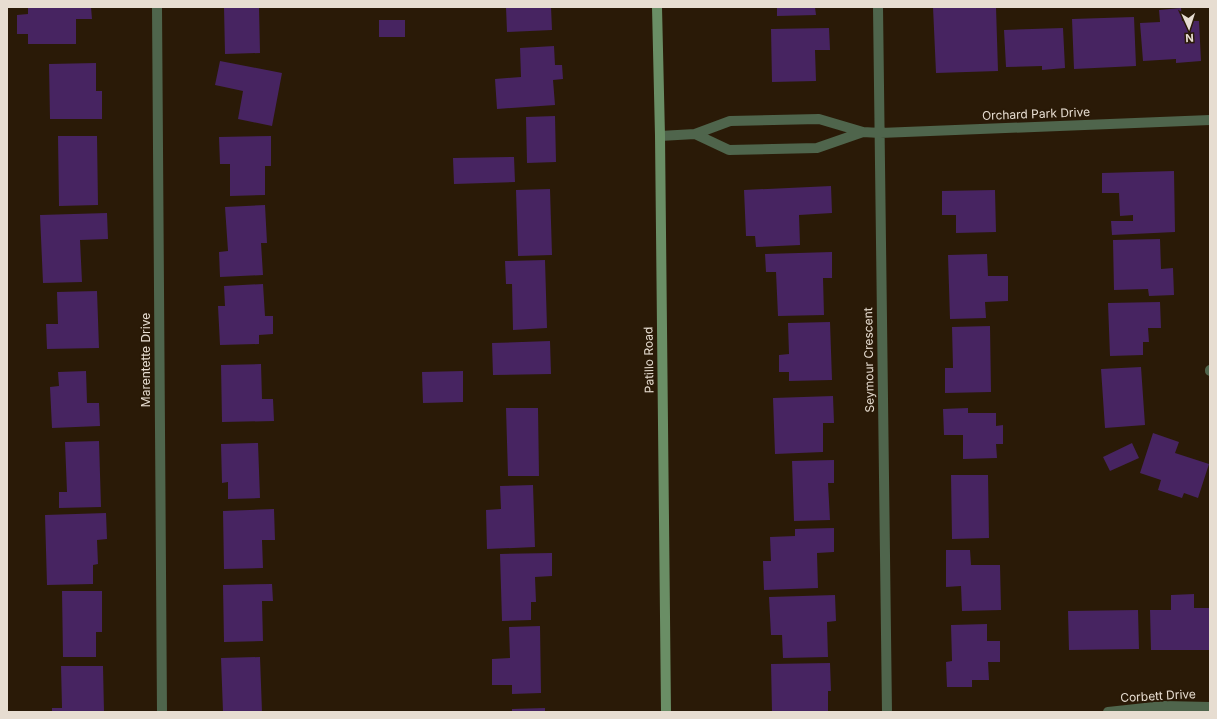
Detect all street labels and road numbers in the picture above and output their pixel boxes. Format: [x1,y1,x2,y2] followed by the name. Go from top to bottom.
[982,104,1090,123] street label: Orchard Park Drive
[860,307,877,413] street label: Seymour Crescent
[138,313,153,407] street label: Marentette Drive
[640,327,657,393] street label: Patillo Road
[1120,686,1196,705] street label: Corbett Drive

